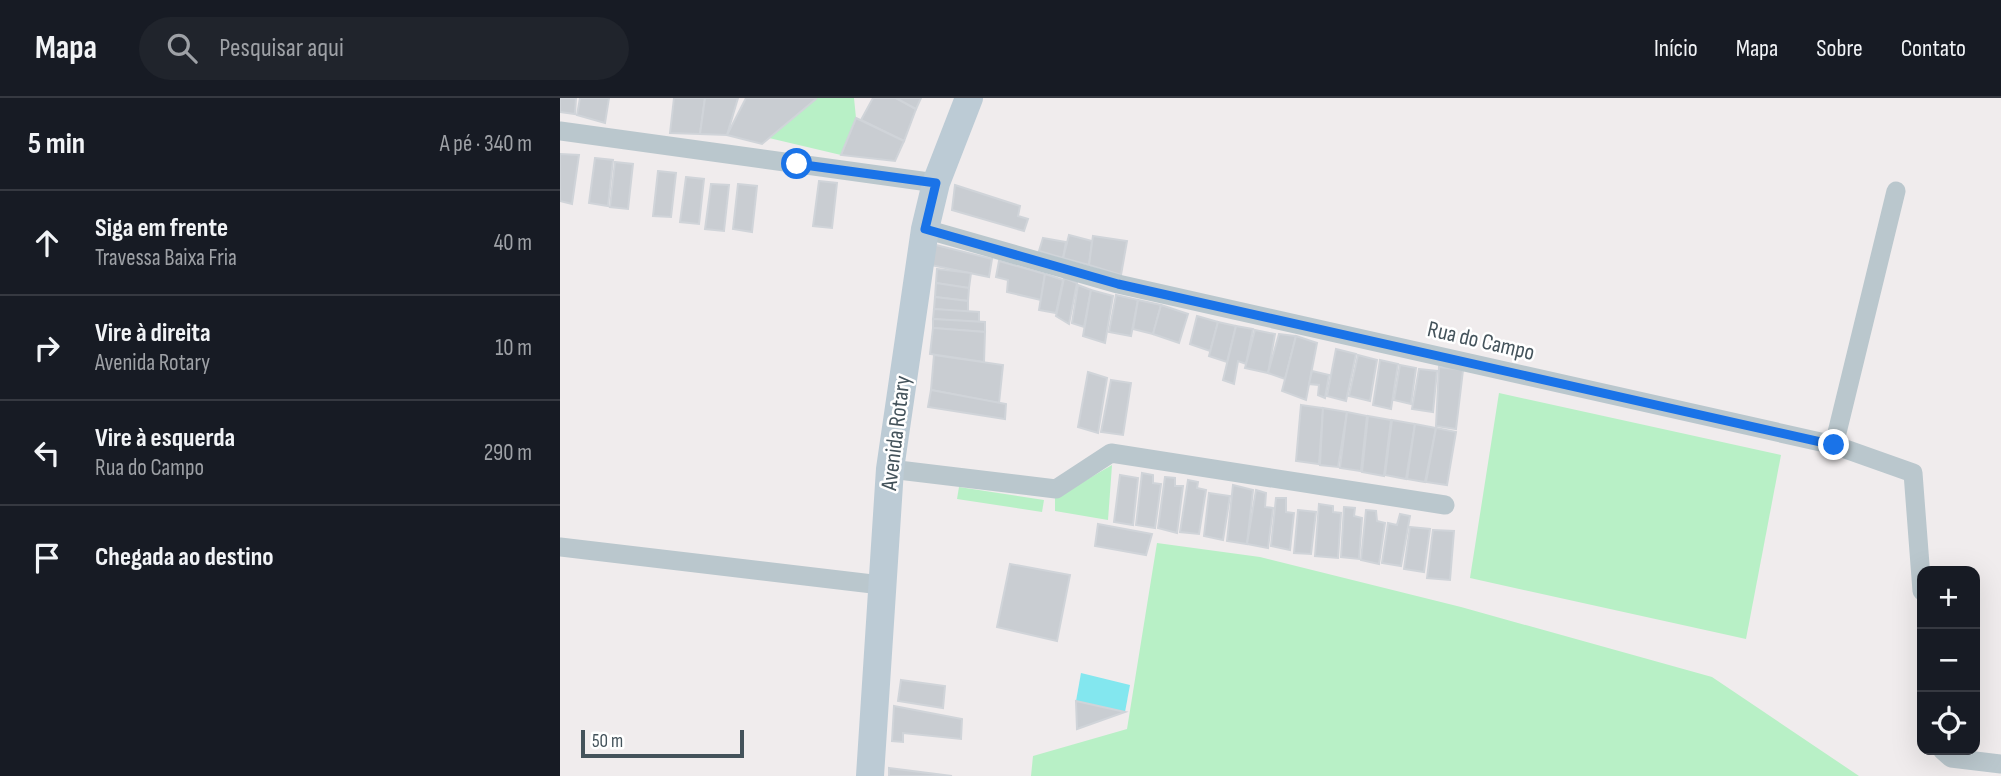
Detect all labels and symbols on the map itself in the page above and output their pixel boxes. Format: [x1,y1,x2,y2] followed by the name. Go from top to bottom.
[781,148,812,179] route start
[1425,315,1537,367] street label: Rua do Campo
[875,374,917,493] street label: Avenida Rotary
[1818,429,1849,460] route end
[581,727,744,759] scale bar

